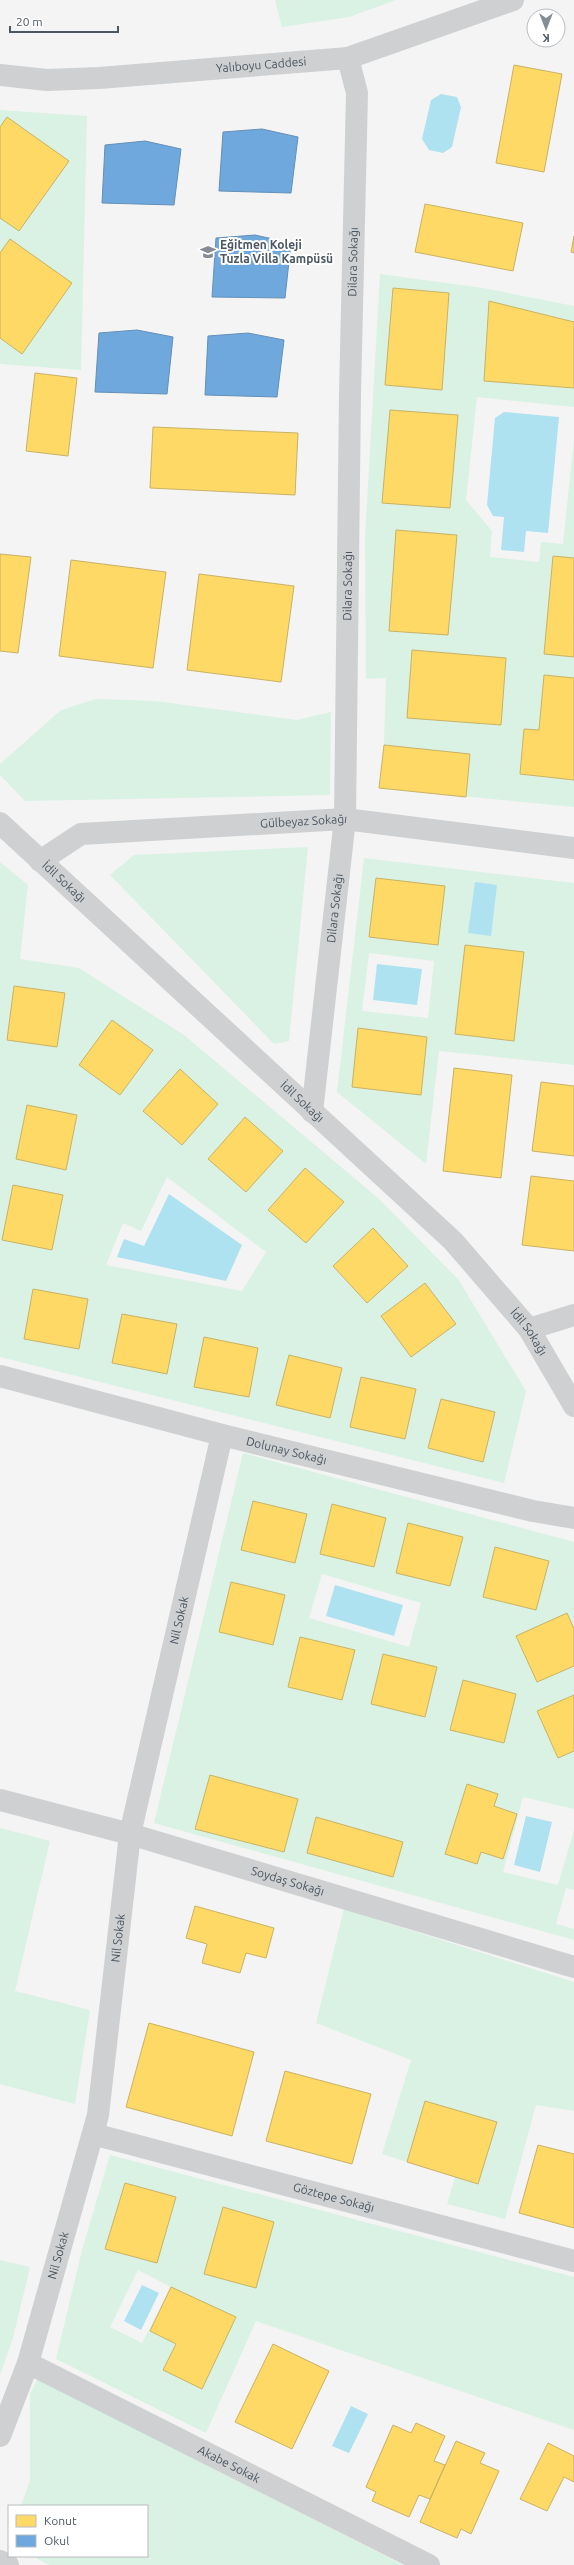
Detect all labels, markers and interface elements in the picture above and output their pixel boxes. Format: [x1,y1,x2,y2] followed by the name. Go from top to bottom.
[10,8,118,34] scale bar
[526,8,566,48] north arrow
[16,15,43,28] text: 20 m
[542,32,550,44] text: K
[215,54,307,75] street label: Yalıboyu Caddesi
[345,227,360,297] street label: Dilara Sokağı
[220,238,333,265] place label: Eğitmen Koleji Tuzla Villa Kampüsü
[199,243,217,261] school or university icon: Eğitmen Koleji Tuzla Villa Kampüsü
[340,551,354,621] street label: Dilara Sokağı
[260,812,348,830] street label: Gülbeyaz Sokağı
[40,858,89,905] street label: İdil Sokağı
[324,873,345,944] street label: Dilara Sokağı
[278,1078,327,1125] street label: İdil Sokağı
[508,1306,550,1357] street label: İdil Sokağı
[245,1434,328,1466] street label: Dolunay Sokağı
[167,1595,191,1646] street label: Nil Sokak
[250,1864,326,1898] street label: Soydaş Sokağı
[108,1913,127,1963] street label: Nil Sokak
[292,2180,376,2214] street label: Göztepe Sokağı
[45,2230,71,2281] street label: Nil Sokak
[196,2443,262,2485] street label: Akabe Sokak
[8,2505,148,2557] legend
[44,2514,77,2527] text: Konut
[44,2534,69,2547] text: Okul

